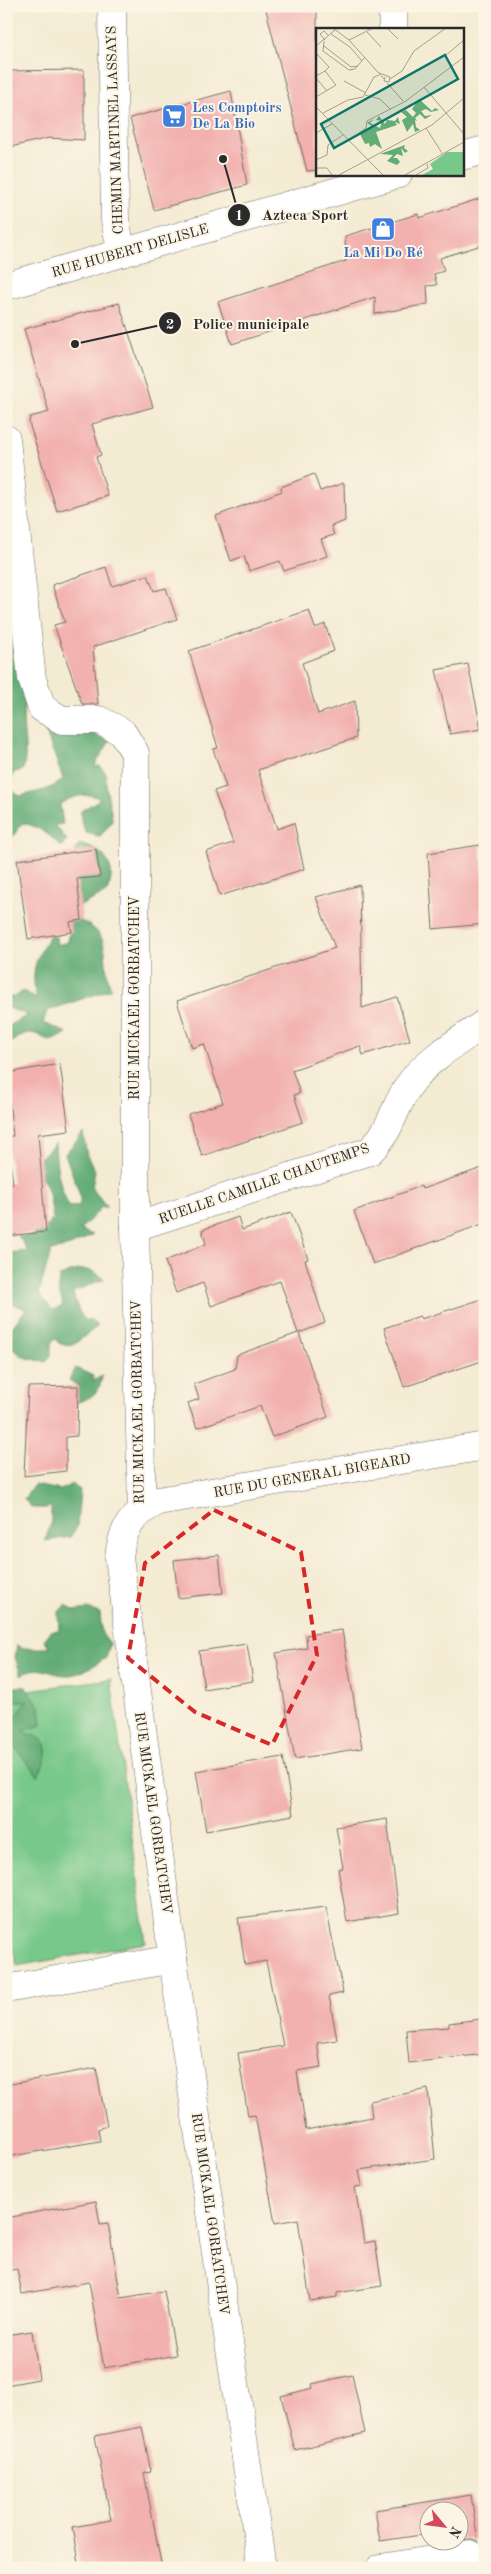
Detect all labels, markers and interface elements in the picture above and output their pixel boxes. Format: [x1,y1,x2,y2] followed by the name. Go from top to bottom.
[104,25,126,235] street label: CHEMIN MARTINEL LASSAYS
[316,28,464,175] inset map
[192,101,281,131] place label: Les Comptoirs De La Bio
[161,103,187,129] supermarket icon: Les Comptoirs De La Bio
[226,200,358,230] callout: Azteca Sport
[235,209,243,224] text: 1
[262,209,349,224] text: Azteca Sport
[370,216,396,242] shop icon: La Mi Do Ré
[50,222,210,280] street label: RUE HUBERT DELISLE
[343,246,423,260] place label: La Mi Do Ré
[158,308,320,338] callout: Police municipale
[166,318,174,333] text: 2
[193,318,309,333] text: Police municipale
[128,896,142,1100] street label: RUE MICKAEL GORBATCHEV
[157,1141,371,1227] street label: RUELLE CAMILLE CHAUTEMPS
[129,1300,147,1504] street label: RUE MICKAEL GORBATCHEV
[212,1452,412,1500] street label: RUE DU GENERAL BIGEARD
[132,1711,174,1915] street label: RUE MICKAEL GORBATCHEV
[189,2112,231,2316] street label: RUE MICKAEL GORBATCHEV
[418,2502,468,2552] north arrow
[446,2524,463,2540] text: N

